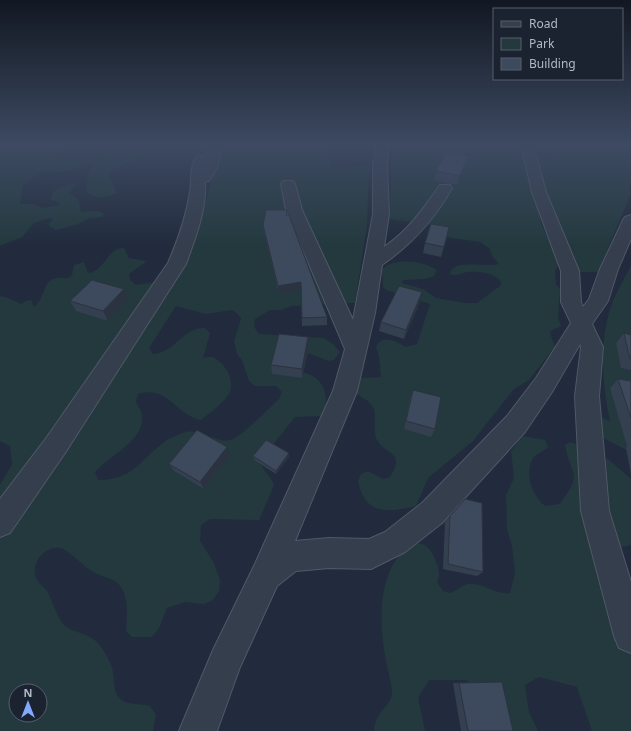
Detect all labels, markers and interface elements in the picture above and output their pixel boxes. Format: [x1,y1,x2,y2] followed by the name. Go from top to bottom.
[493,8,623,80] legend
[529,15,558,32] text: Road
[529,35,555,52] text: Park
[529,55,576,72] text: Building
[8,683,48,723] north arrow
[24,685,32,700] text: N

